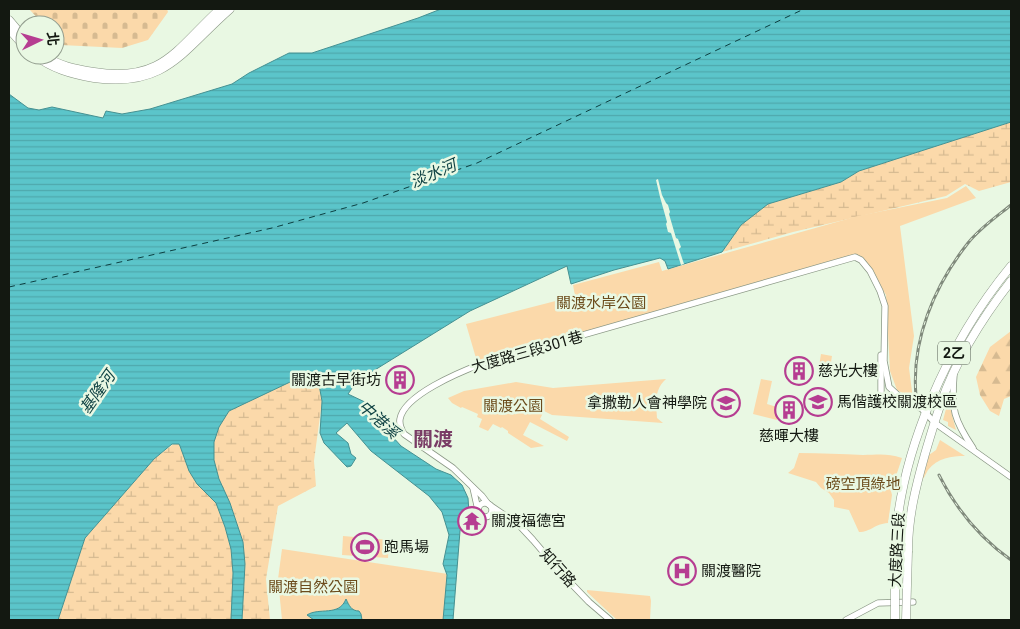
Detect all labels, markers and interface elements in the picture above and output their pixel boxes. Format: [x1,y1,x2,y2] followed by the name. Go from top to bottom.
[15,15,65,65] north arrow
[44,31,62,47] text: 北
[407,154,462,192] water label: 淡水河
[556,294,646,312] park label: 關渡水岸公園
[469,327,585,377] street label: 大度路三段301巷
[938,342,970,364] road number: 2乙
[784,356,814,386] building icon: 慈光大樓
[818,362,878,380] place label: 慈光大樓
[76,365,121,417] water label: 基隆河
[385,365,415,395] building icon: 關渡古早街坊
[291,371,381,389] place label: 關渡古早街坊
[803,387,833,417] school or university icon: 馬偕護校關渡校區
[711,388,741,418] school or university icon: 拿撒勒人會神學院
[837,393,957,411] place label: 馬偕護校關渡校區
[587,394,707,412] place label: 拿撒勒人會神學院
[774,395,804,425] building icon: 慈暉大樓
[354,396,404,444] water label: 中港溪
[483,397,543,415] park label: 關渡公園
[413,427,453,451] district label: 關渡
[759,427,819,445] place label: 慈暉大樓
[825,475,901,493] park label: 磅空頂綠地
[457,506,487,536] temple icon: 關渡福德宮
[491,512,566,530] place label: 關渡福德宮
[886,512,908,588] street label: 大度路三段
[350,532,380,562] sports icon: 跑馬場
[384,538,429,556] place label: 跑馬場
[536,545,580,591] street label: 知行路
[667,556,697,586] hospital icon: 關渡醫院
[701,562,761,580] place label: 關渡醫院
[268,578,358,596] park label: 關渡自然公園

